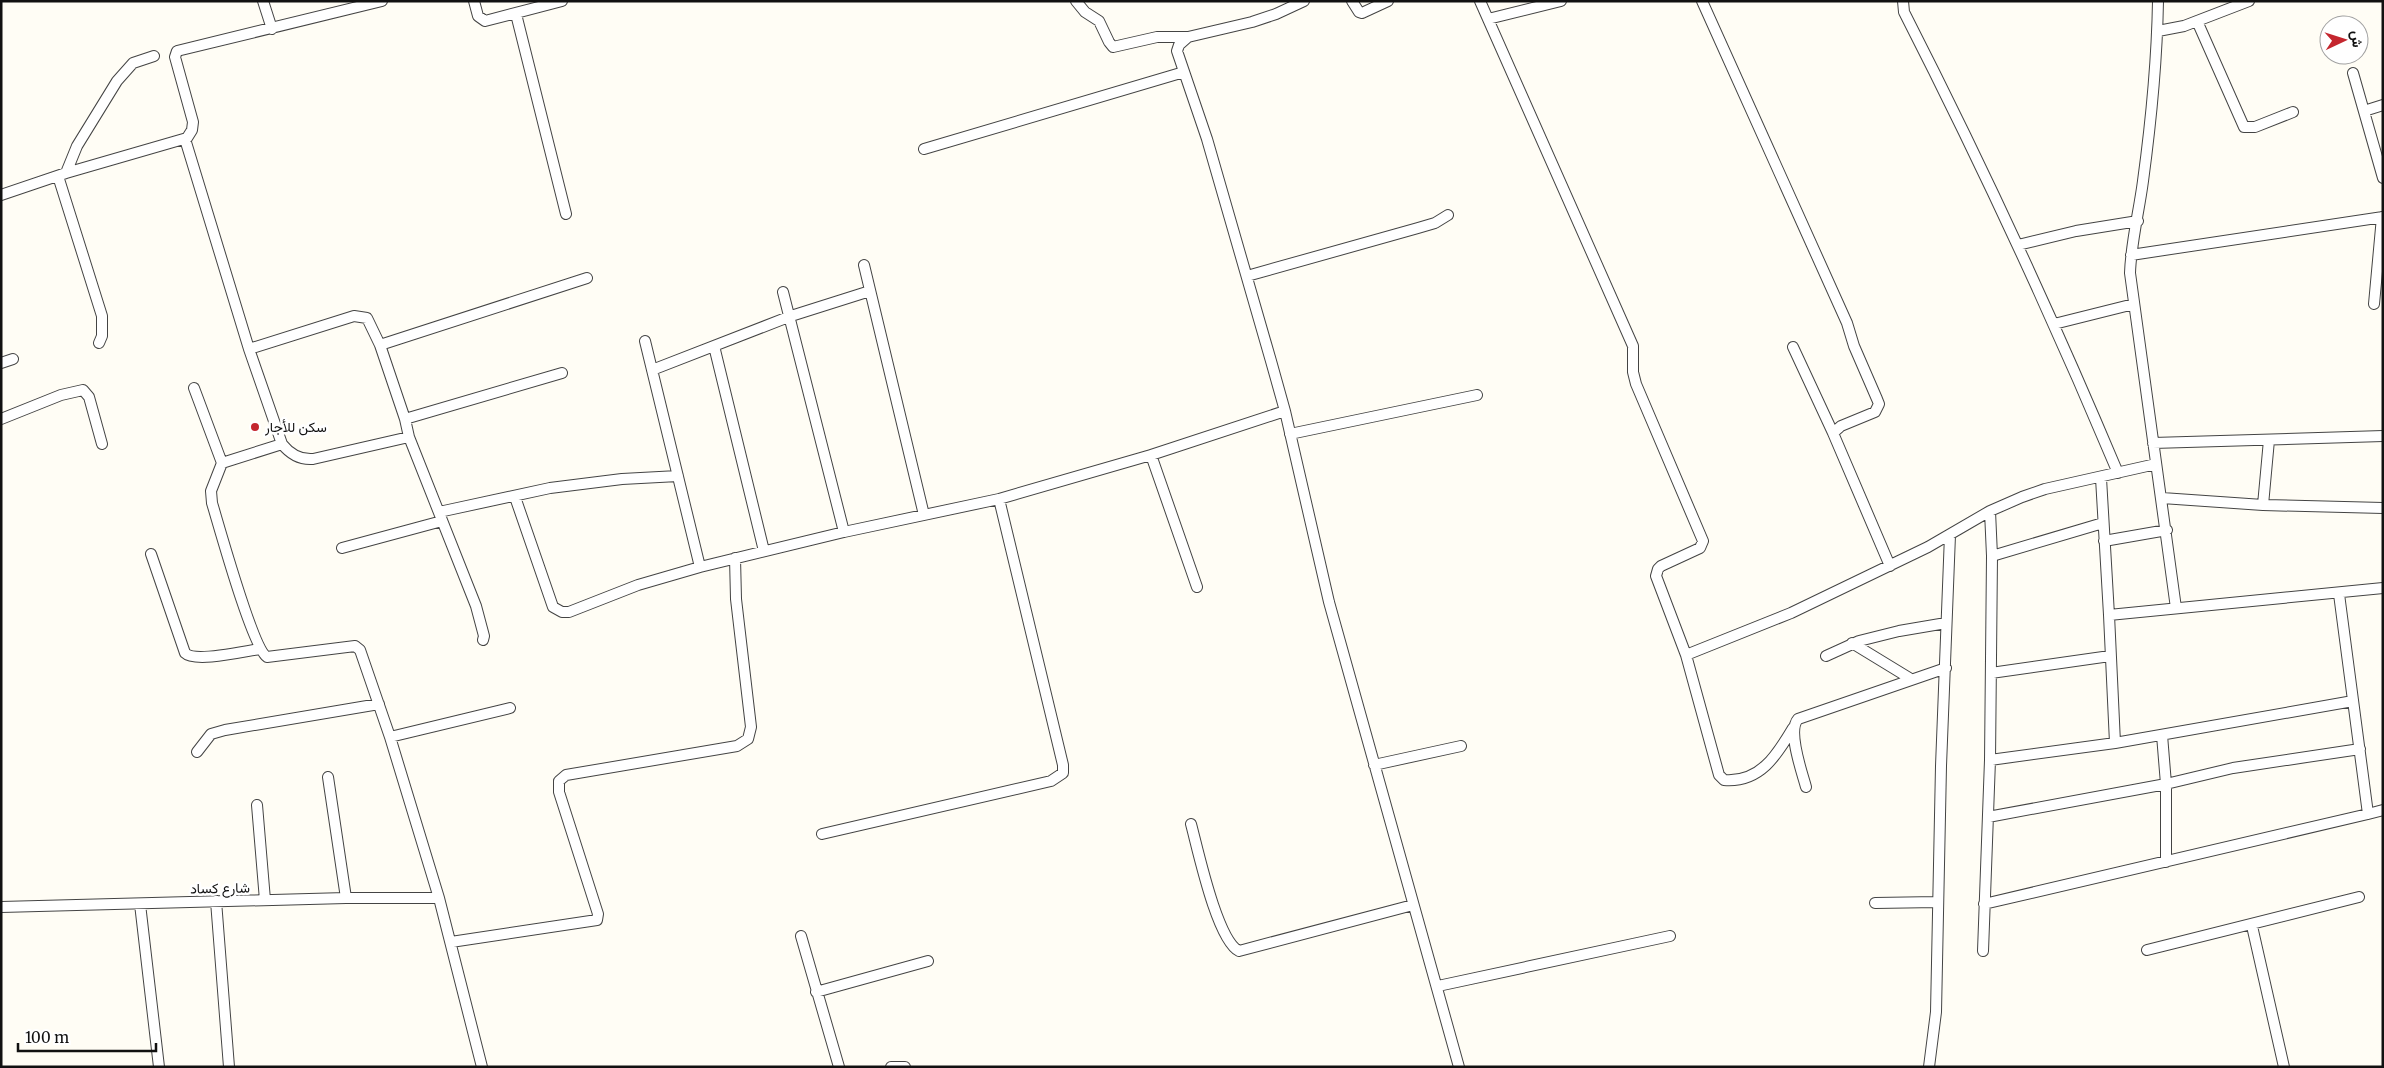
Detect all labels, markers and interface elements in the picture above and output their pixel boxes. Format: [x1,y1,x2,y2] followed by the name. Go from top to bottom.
[2319,15,2369,65] north arrow
[2347,30,2367,48] text: ش
[264,418,327,436] place label: سكن للأجار
[249,421,261,433] marker: سكن للأجار
[190,878,250,900] street label: شارع كساد
[18,1020,155,1052] scale bar
[25,1028,69,1047] text: 100 m

